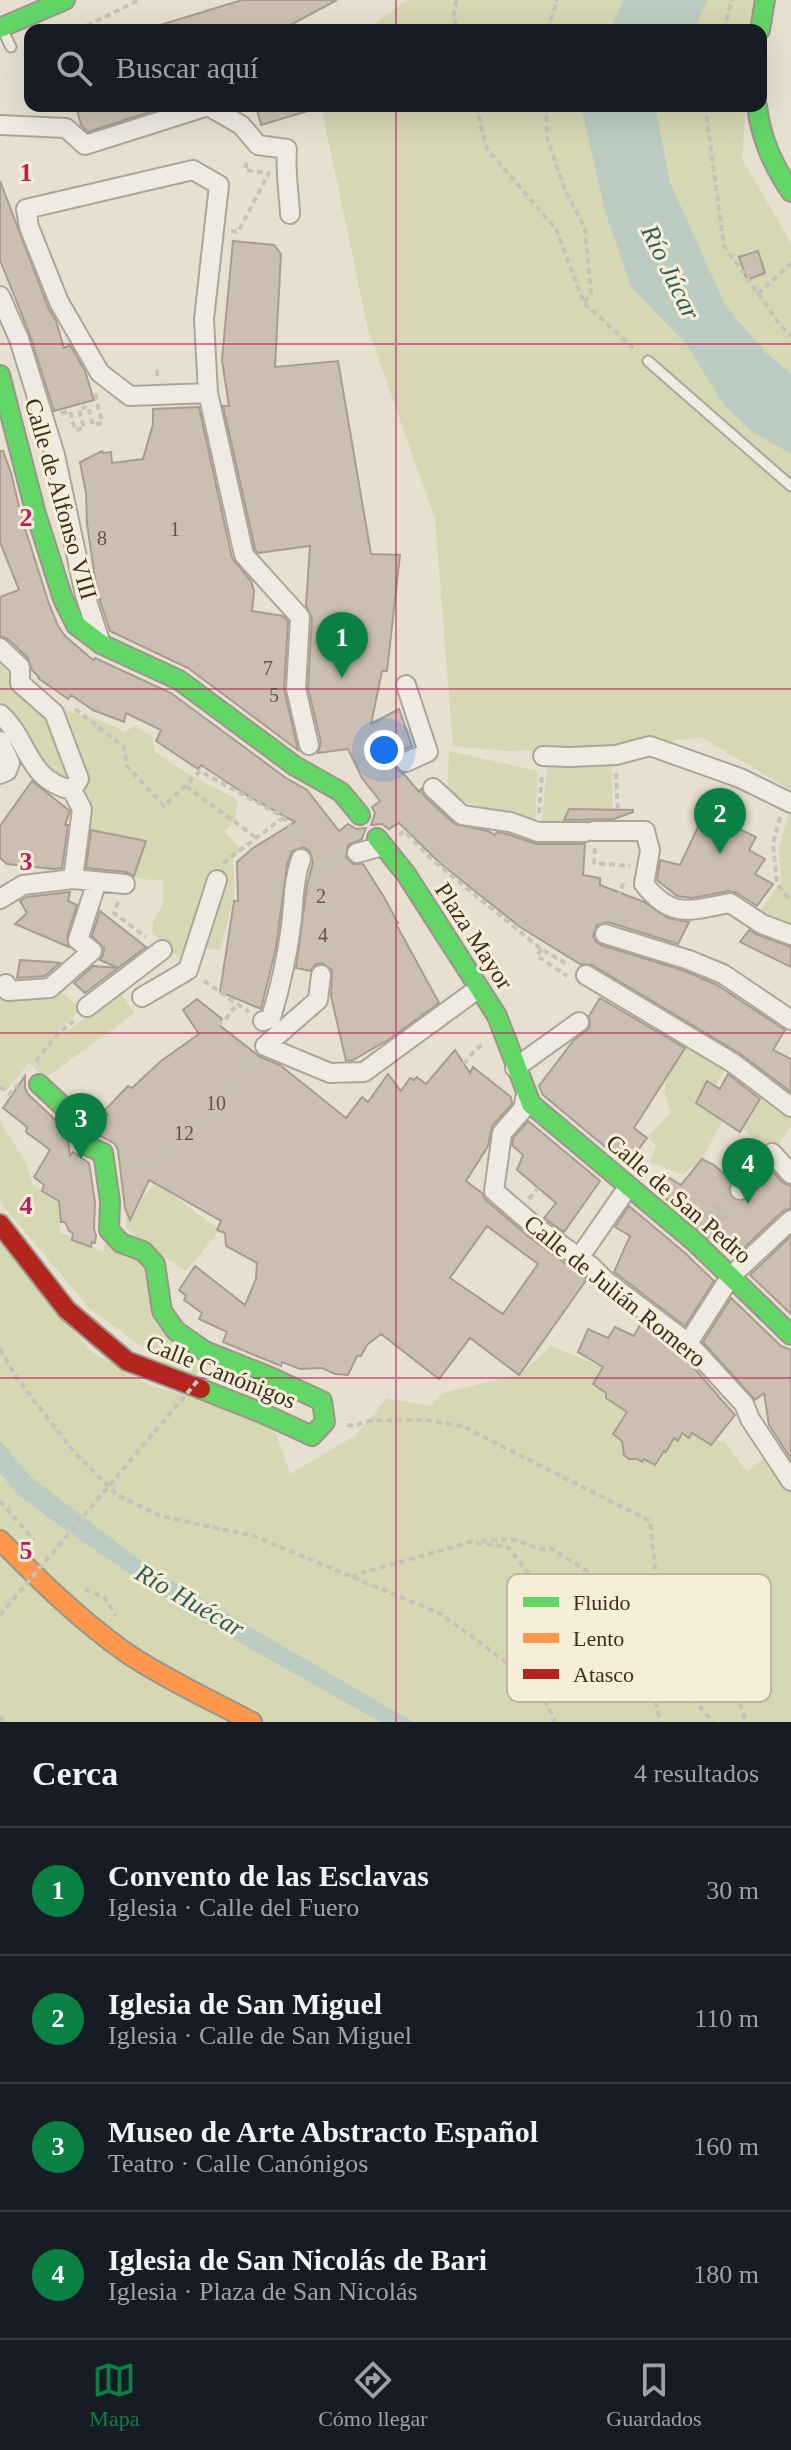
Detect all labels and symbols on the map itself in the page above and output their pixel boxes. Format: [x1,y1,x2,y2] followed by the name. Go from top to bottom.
[20,158,33,187] text: 1
[635,219,706,325] water label: Río Júcar
[20,395,102,603] street label: Calle de Alfonso VIII
[20,503,33,532] text: 2
[170,518,180,540] house number: 1
[97,527,107,549] house number: 8
[316,612,368,678] pin: 1
[263,657,273,679] house number: 7
[269,684,279,706] house number: 5
[364,730,404,770] your location
[694,788,746,854] pin: 2
[20,847,33,876] text: 3
[430,878,518,994] street label: Plaza Mayor
[316,885,326,907] house number: 2
[318,924,328,946] house number: 4
[206,1092,226,1114] house number: 10
[55,1093,107,1159] pin: 3
[174,1122,194,1144] house number: 12
[601,1129,757,1269] street label: Calle de San Pedro
[722,1138,774,1204] pin: 4
[20,1191,33,1220] text: 4
[519,1210,711,1372] street label: Calle de Julián Romero
[142,1330,300,1414] street label: Calle Canónigos
[20,1536,33,1565] text: 5
[129,1557,250,1644] water label: Río Huécar
[507,1574,771,1702] legend
[573,1590,630,1615] text: Fluido
[573,1626,624,1651] text: Lento
[573,1662,634,1687] text: Atasco

